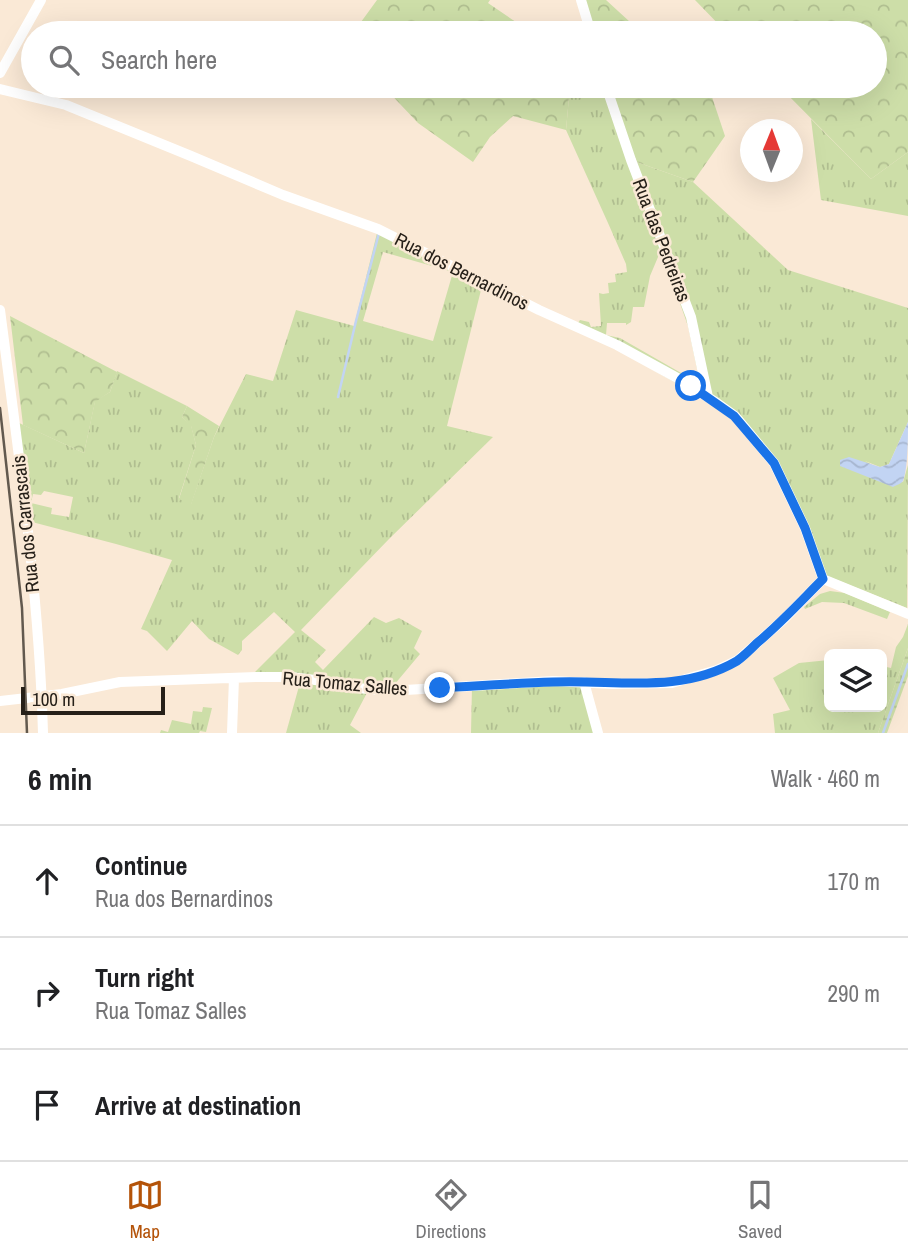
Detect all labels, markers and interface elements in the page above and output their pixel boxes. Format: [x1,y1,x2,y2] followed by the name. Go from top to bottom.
[21,21,887,98] search box
[45,41,83,79] icon: search
[101,42,217,77] text: Search here
[740,119,803,182] north arrow
[627,175,697,305] street label: Rua das Pedreiras
[391,226,534,316] street label: Rua dos Bernardinos
[675,370,706,401] route start
[5,454,45,594] street label: Rua dos Carrascais
[824,649,887,712] map controls
[824,649,887,712] button: layers
[281,665,409,701] street label: Rua Tomaz Salles
[424,672,455,703] route end
[21,684,164,716] scale bar
[32,686,75,712] text: 100 m
[28,759,92,799] text: 6 min
[771,763,880,794] text: Walk · 460 m
[95,848,187,883] text: Continue
[28,862,66,900] icon: ahead
[828,866,880,897] text: 170 m
[95,883,273,914] text: Rua dos Bernardinos
[95,960,194,995] text: Turn right
[28,974,66,1012] icon: right
[828,978,880,1009] text: 290 m
[95,995,247,1026] text: Rua Tomaz Salles
[28,1086,66,1124] icon: arrive
[95,1088,301,1123] text: Arrive at destination
[126,1176,164,1244] tab: Map
[415,1176,486,1244] tab: Directions
[738,1176,782,1244] tab: Saved

